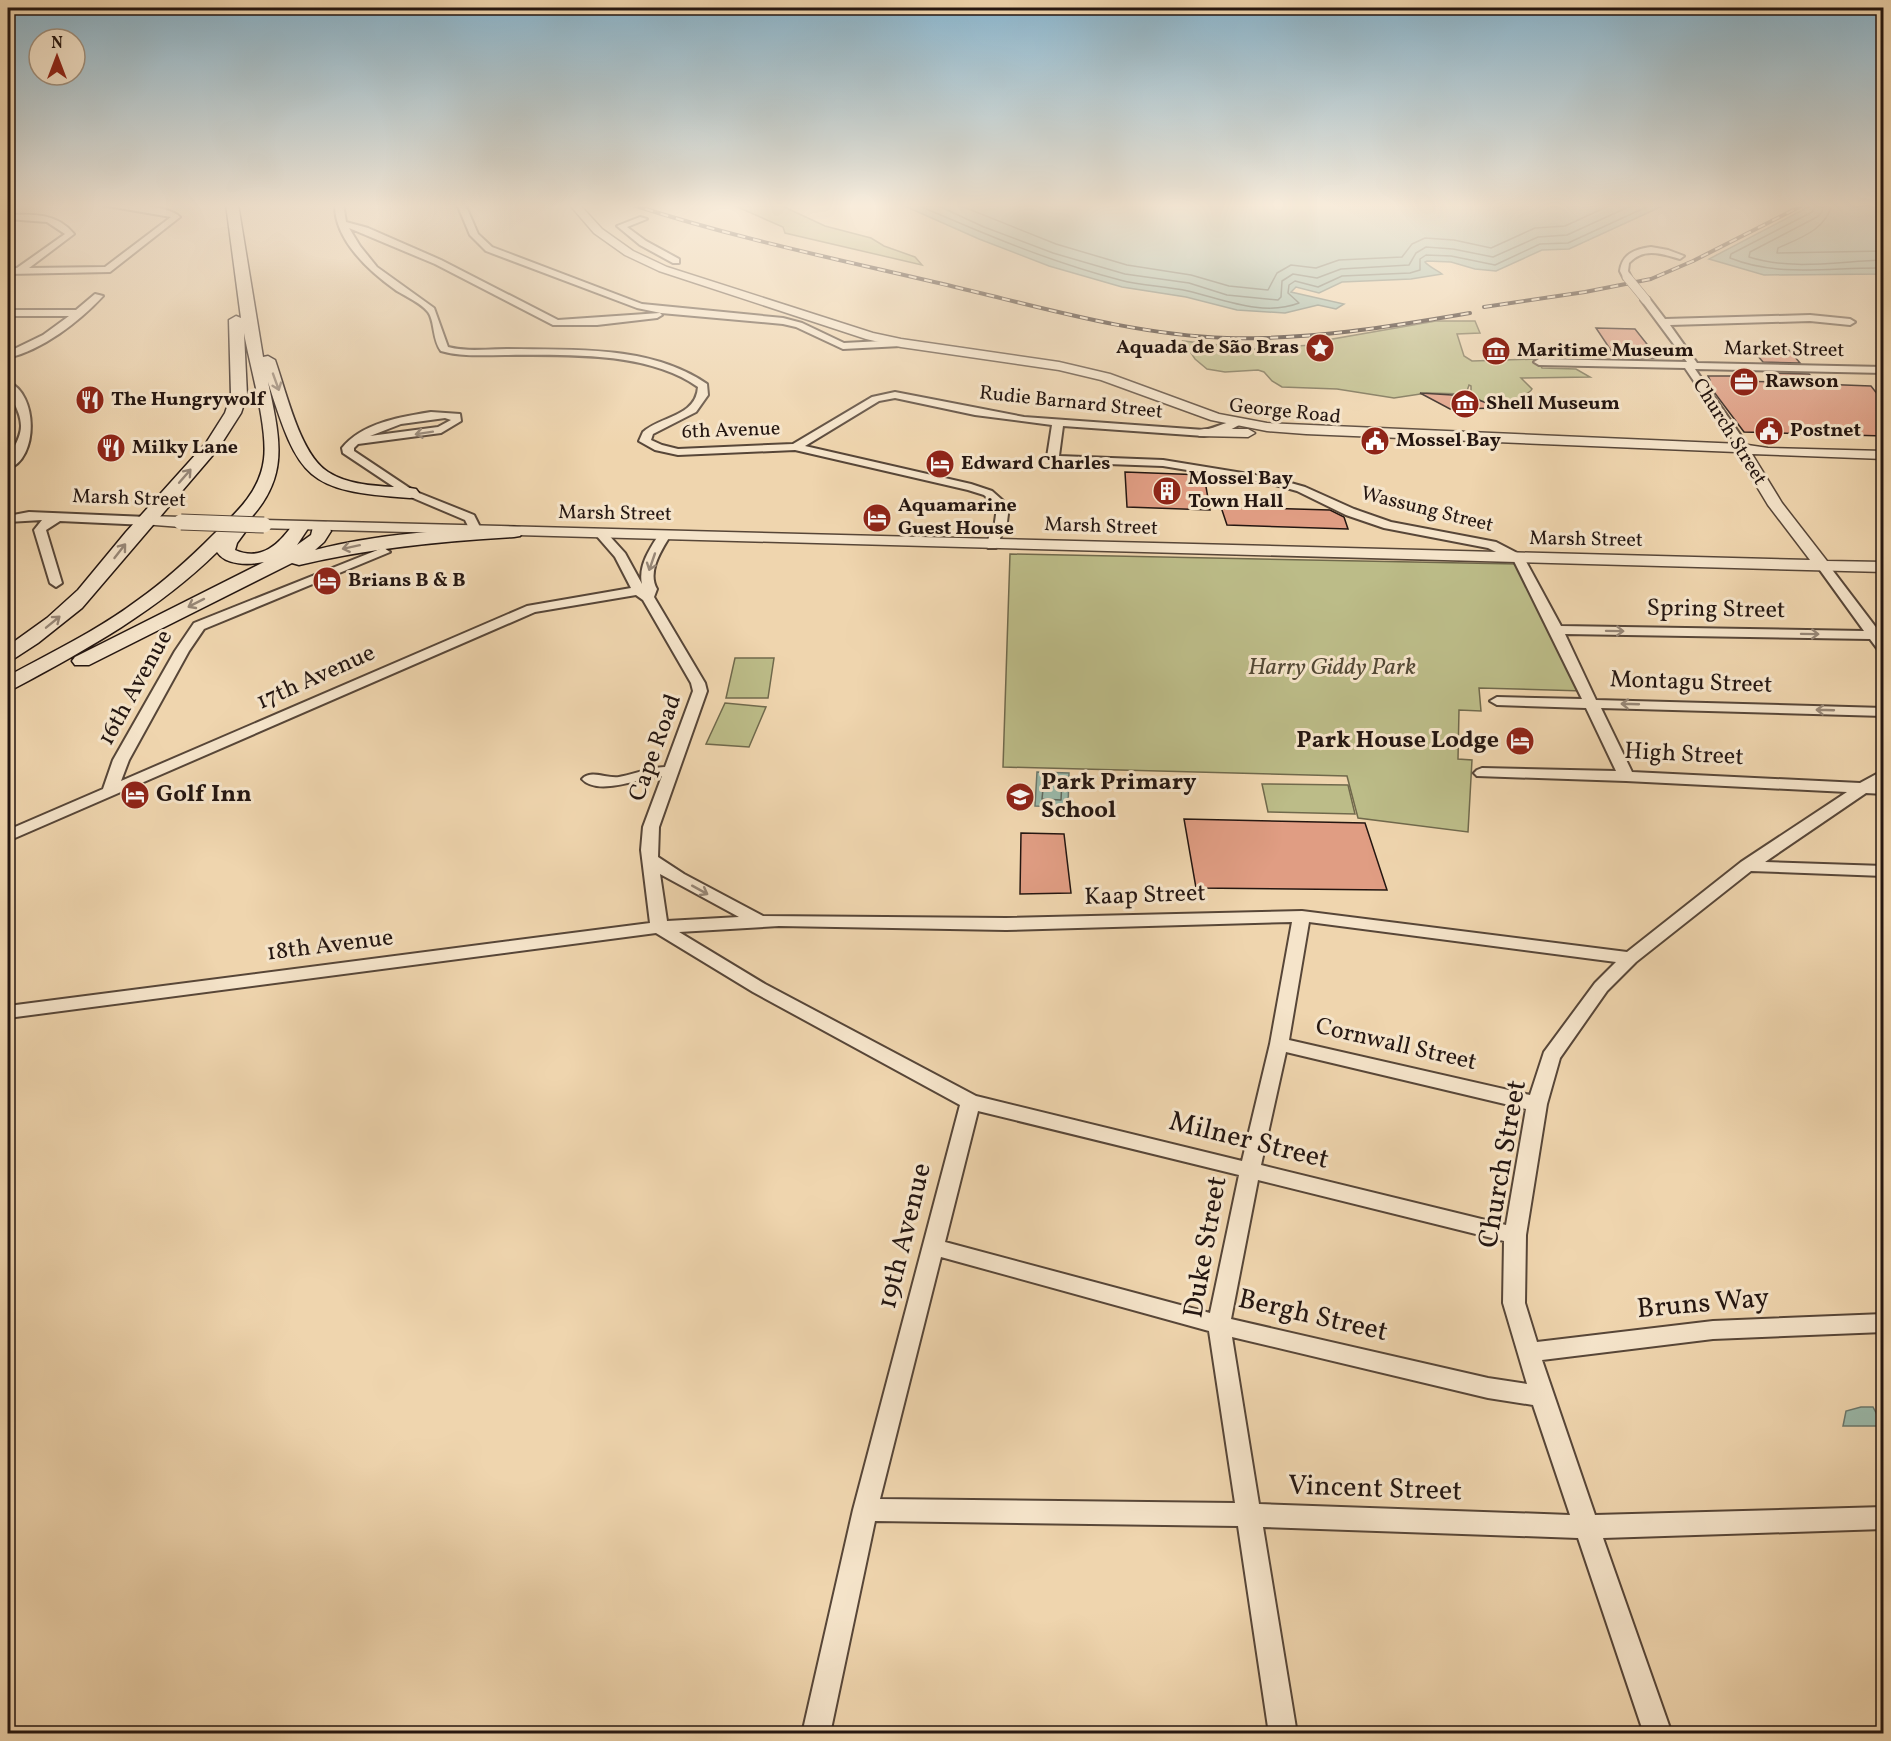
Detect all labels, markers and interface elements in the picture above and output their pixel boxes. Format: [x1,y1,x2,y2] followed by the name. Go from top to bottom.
[27,27,87,87] north arrow
[51,33,63,55] text: N
[1304,332,1336,364] place icon: Aquada de São Bras
[1116,334,1299,362] place label: Aquada de São Bras
[1480,335,1512,367] museum icon: Maritime Museum
[1724,335,1844,365] street label: Market Street
[1517,337,1694,365] place label: Maritime Museum
[1728,366,1760,398] office icon: Rawson
[1765,368,1839,396] place label: Rawson
[272,372,283,391] one-way arrow
[1685,373,1773,491] street label: Church Street
[978,379,1164,427] street label: Rudie Barnard Street
[74,384,106,416] restaurant icon: The Hungrywolf
[111,386,267,414] place label: The Hungrywolf
[1449,388,1481,420] museum icon: Shell Museum
[1486,390,1620,418] place label: Shell Museum
[1228,392,1342,432] street label: George Road
[681,415,781,447] street label: 6th Avenue
[1753,415,1785,447] public building icon: Postnet
[1790,417,1861,445] place label: Postnet
[1359,425,1391,457] public building icon: Mossel Bay
[415,427,435,438] one-way arrow
[1396,427,1501,455] place label: Mossel Bay
[95,432,127,464] restaurant icon: Milky Lane
[132,434,238,462] place label: Milky Lane
[924,448,956,480] hotel icon: Edward Charles
[961,450,1110,478] place label: Edward Charles
[1188,465,1293,516] place label: Mossel Bay Town Hall
[178,469,192,484] one-way arrow
[1151,475,1183,507] building icon: Mossel Bay Town Hall
[1358,480,1496,540] street label: Wassung Street
[72,483,186,515] street label: Marsh Street
[898,492,1017,543] place label: Aquamarine Guest House
[558,499,672,529] street label: Marsh Street
[861,502,893,534] hotel icon: Aquamarine Guest House
[1044,511,1158,543] street label: Marsh Street
[1529,525,1643,555] street label: Marsh Street
[342,541,361,553] one-way arrow
[113,543,126,559] one-way arrow
[646,552,657,570] one-way arrow
[311,565,343,597] hotel icon: Brians B & B
[348,567,466,595] place label: Brians B & B
[1646,592,1786,628] street label: Spring Street
[188,598,206,610] one-way arrow
[45,615,61,628] one-way arrow
[90,624,182,752] street label: 16th Avenue
[1604,625,1624,637] one-way arrow
[1799,628,1819,640] one-way arrow
[251,637,381,719] street label: 17th Avenue
[1248,651,1416,685] park label: Harry Giddy Park
[1609,663,1773,703] street label: Montagu Street
[621,690,691,806] street label: Cape Road
[1621,698,1641,710] one-way arrow
[1816,705,1836,716] one-way arrow
[1296,724,1499,758] place label: Park House Lodge
[1504,725,1536,757] hotel icon: Park House Lodge
[1623,735,1745,775] street label: High Street
[1041,766,1197,828] place label: Park Primary School
[156,778,252,812] place label: Golf Inn
[119,779,151,811] hotel icon: Golf Inn
[1004,781,1036,813] school or university icon: Park Primary School
[1084,877,1206,915] street label: Kaap Street
[690,885,708,896] one-way arrow
[265,921,395,971] street label: 18th Avenue
[1312,1010,1480,1080] street label: Cornwall Street
[1469,1077,1537,1251] street label: Church Street
[1165,1102,1333,1180] street label: Milner Street
[868,1159,942,1313] street label: 19th Avenue
[1174,1173,1238,1321] street label: Duke Street
[1635,1279,1771,1329] street label: Bruns Way
[1234,1280,1392,1352] street label: Bergh Street
[1287,1466,1463,1512] street label: Vincent Street

